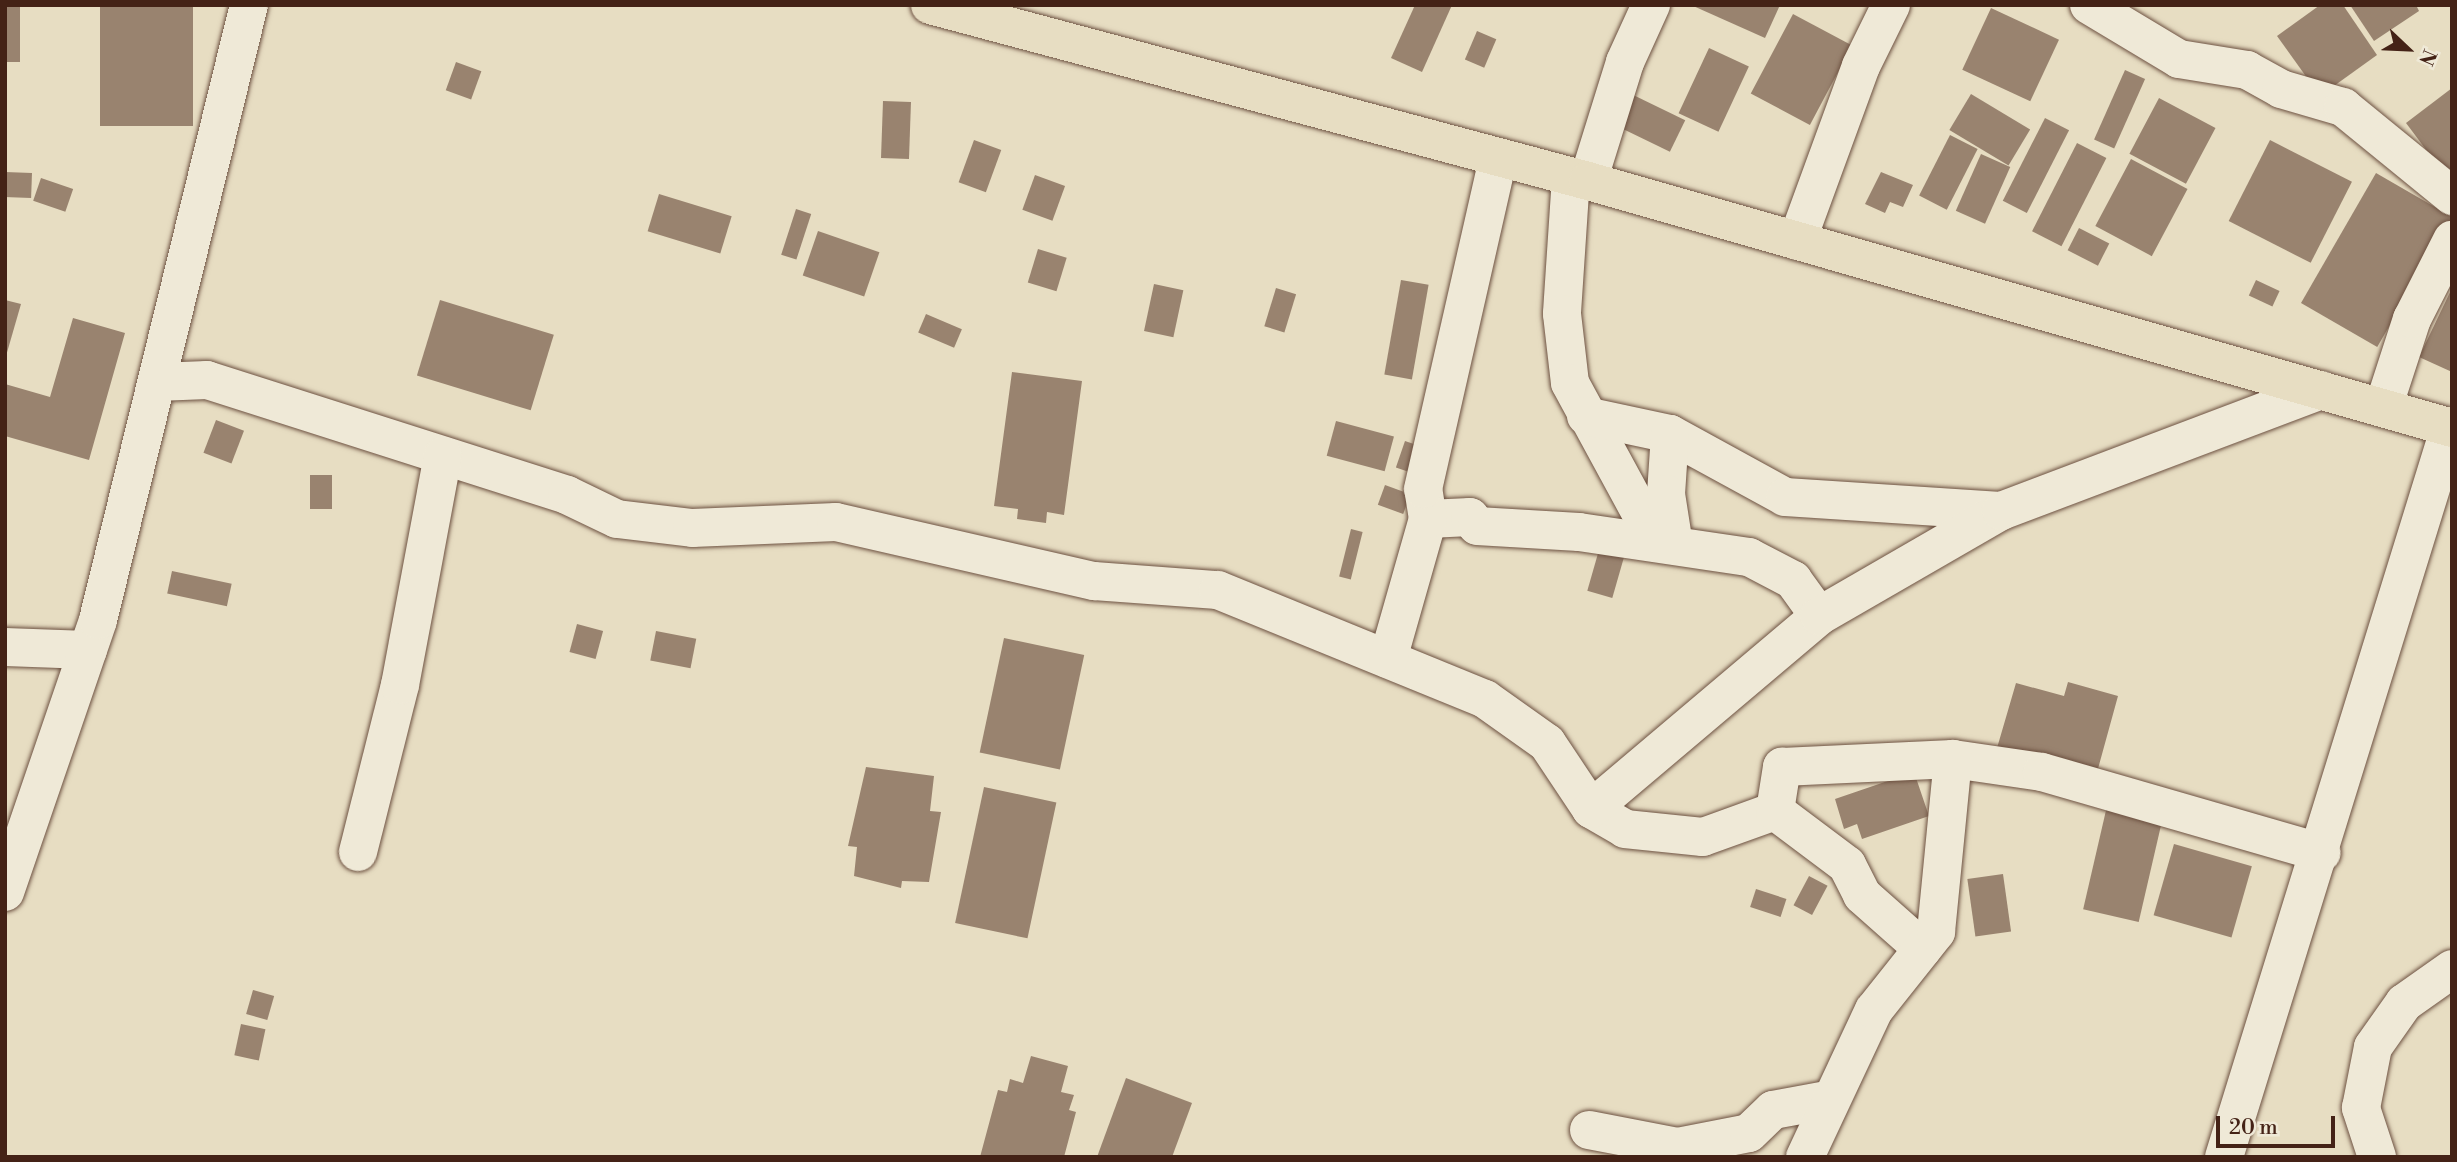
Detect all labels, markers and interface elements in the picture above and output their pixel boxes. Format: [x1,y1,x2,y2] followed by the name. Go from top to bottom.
[2373,14,2443,84] north arrow
[2413,46,2441,69] text: N
[2219,1102,2338,1146] scale bar
[2229,1115,2278,1141] text: 20 m

